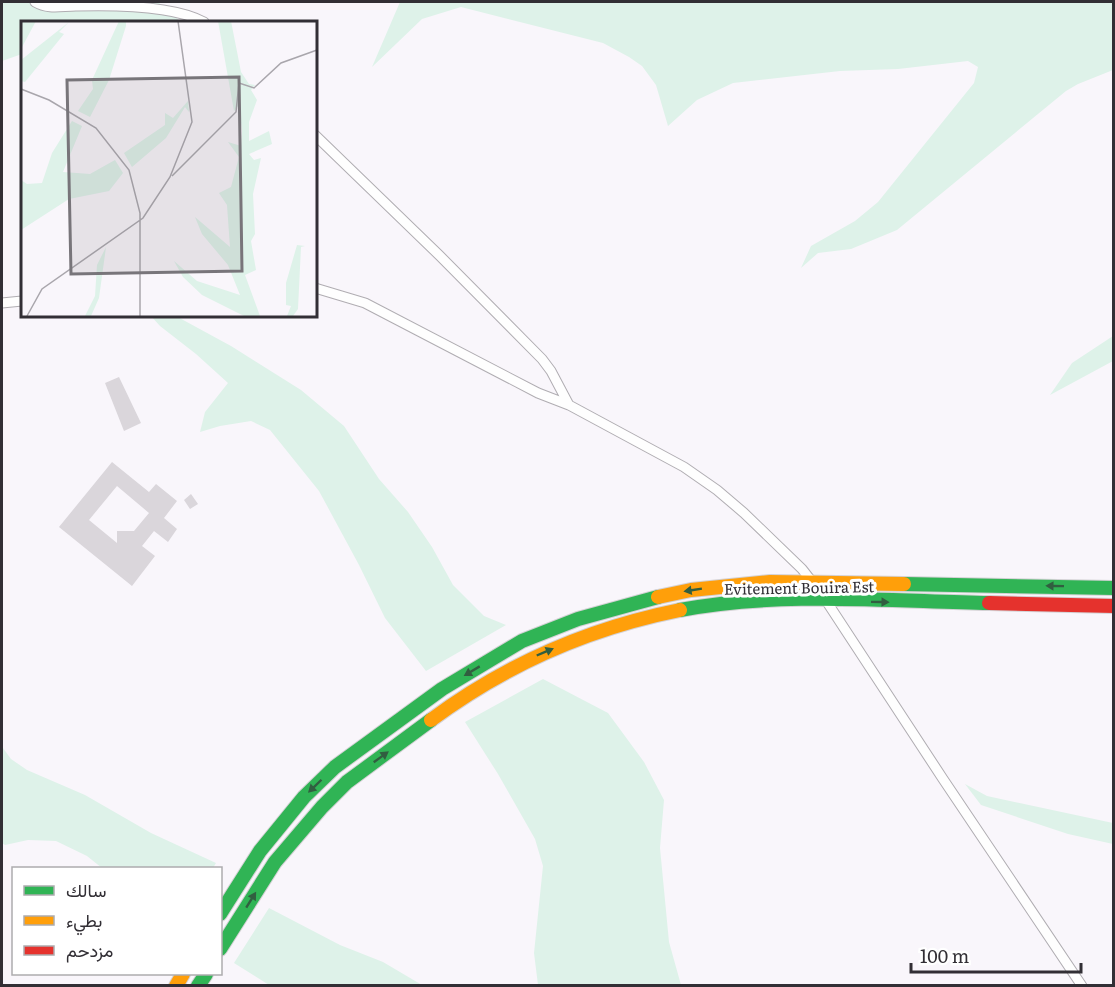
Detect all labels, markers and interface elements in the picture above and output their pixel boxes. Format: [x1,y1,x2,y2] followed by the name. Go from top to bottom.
[21,21,316,316] inset map
[724,574,874,600] street label: Evitement Bouira Est
[1046,582,1065,591] one-way arrow
[683,586,702,595] one-way arrow
[871,597,890,606] one-way arrow
[537,647,555,657] one-way arrow
[464,666,480,677] one-way arrow
[374,751,389,763] one-way arrow
[307,779,322,793] one-way arrow
[12,867,222,975] legend
[66,876,106,903] text: سالك
[246,892,257,908] one-way arrow
[66,906,102,936] text: بطيء
[66,936,113,963] text: مزدحم
[911,936,1080,974] scale bar
[920,942,969,969] text: 100 m

